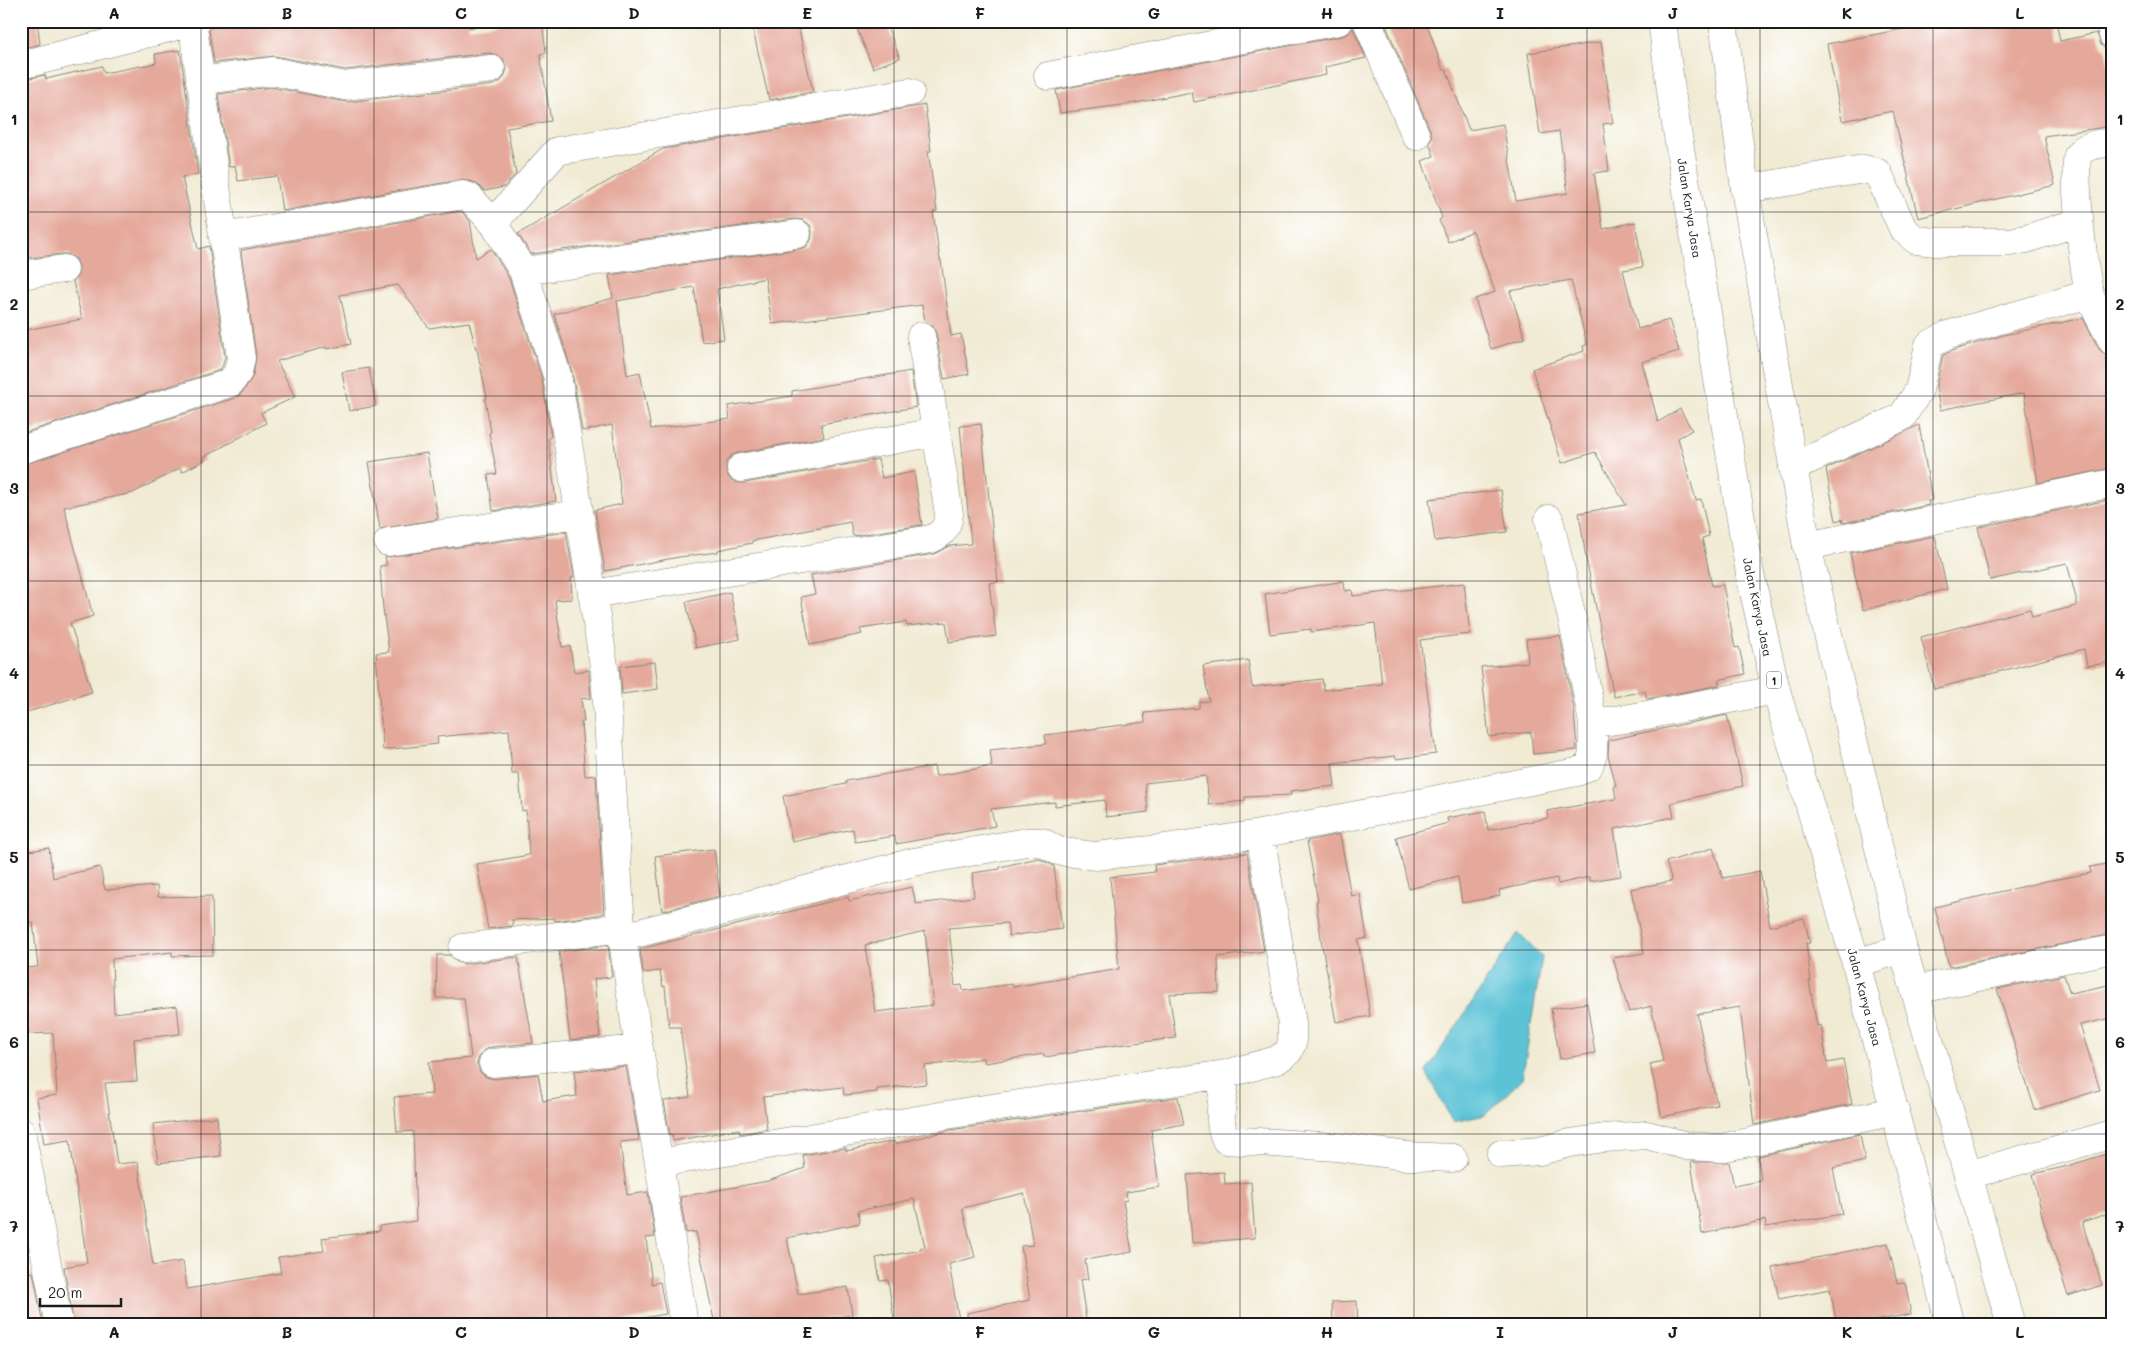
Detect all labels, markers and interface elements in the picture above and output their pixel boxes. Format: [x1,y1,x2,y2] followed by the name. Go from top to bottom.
[108,2,120,23] text: A
[282,2,292,23] text: B
[455,2,467,23] text: C
[628,2,640,23] text: D
[802,2,812,23] text: E
[975,2,985,23] text: F
[1148,2,1160,23] text: G
[1321,2,1333,23] text: H
[1496,2,1504,23] text: I
[1668,2,1678,23] text: J
[1842,2,1852,23] text: K
[2015,2,2025,23] text: L
[10,108,18,129] text: 1
[2116,108,2124,129] text: 1
[1674,157,1706,259] street label: Jalan Karya Jasa
[10,293,19,314] text: 2
[2116,293,2125,314] text: 2
[9,477,19,498] text: 3
[2115,477,2125,498] text: 3
[1740,556,1776,658] street label: Jalan Karya Jasa
[9,662,19,683] text: 4
[2115,662,2125,683] text: 4
[1766,672,1782,688] road number: 1
[9,846,19,867] text: 5
[2115,846,2125,867] text: 5
[1844,946,1886,1048] street label: Jalan Karya Jasa
[9,1031,19,1052] text: 6
[2115,1031,2125,1052] text: 6
[10,1215,19,1236] text: 7
[2116,1215,2125,1236] text: 7
[40,1276,121,1308] scale bar
[48,1282,82,1302] text: 20 m
[108,1321,120,1342] text: A
[282,1321,292,1342] text: B
[455,1321,467,1342] text: C
[628,1321,640,1342] text: D
[802,1321,812,1342] text: E
[975,1321,985,1342] text: F
[1148,1321,1160,1342] text: G
[1321,1321,1333,1342] text: H
[1496,1321,1504,1342] text: I
[1668,1321,1678,1342] text: J
[1842,1321,1852,1342] text: K
[2015,1321,2025,1342] text: L

